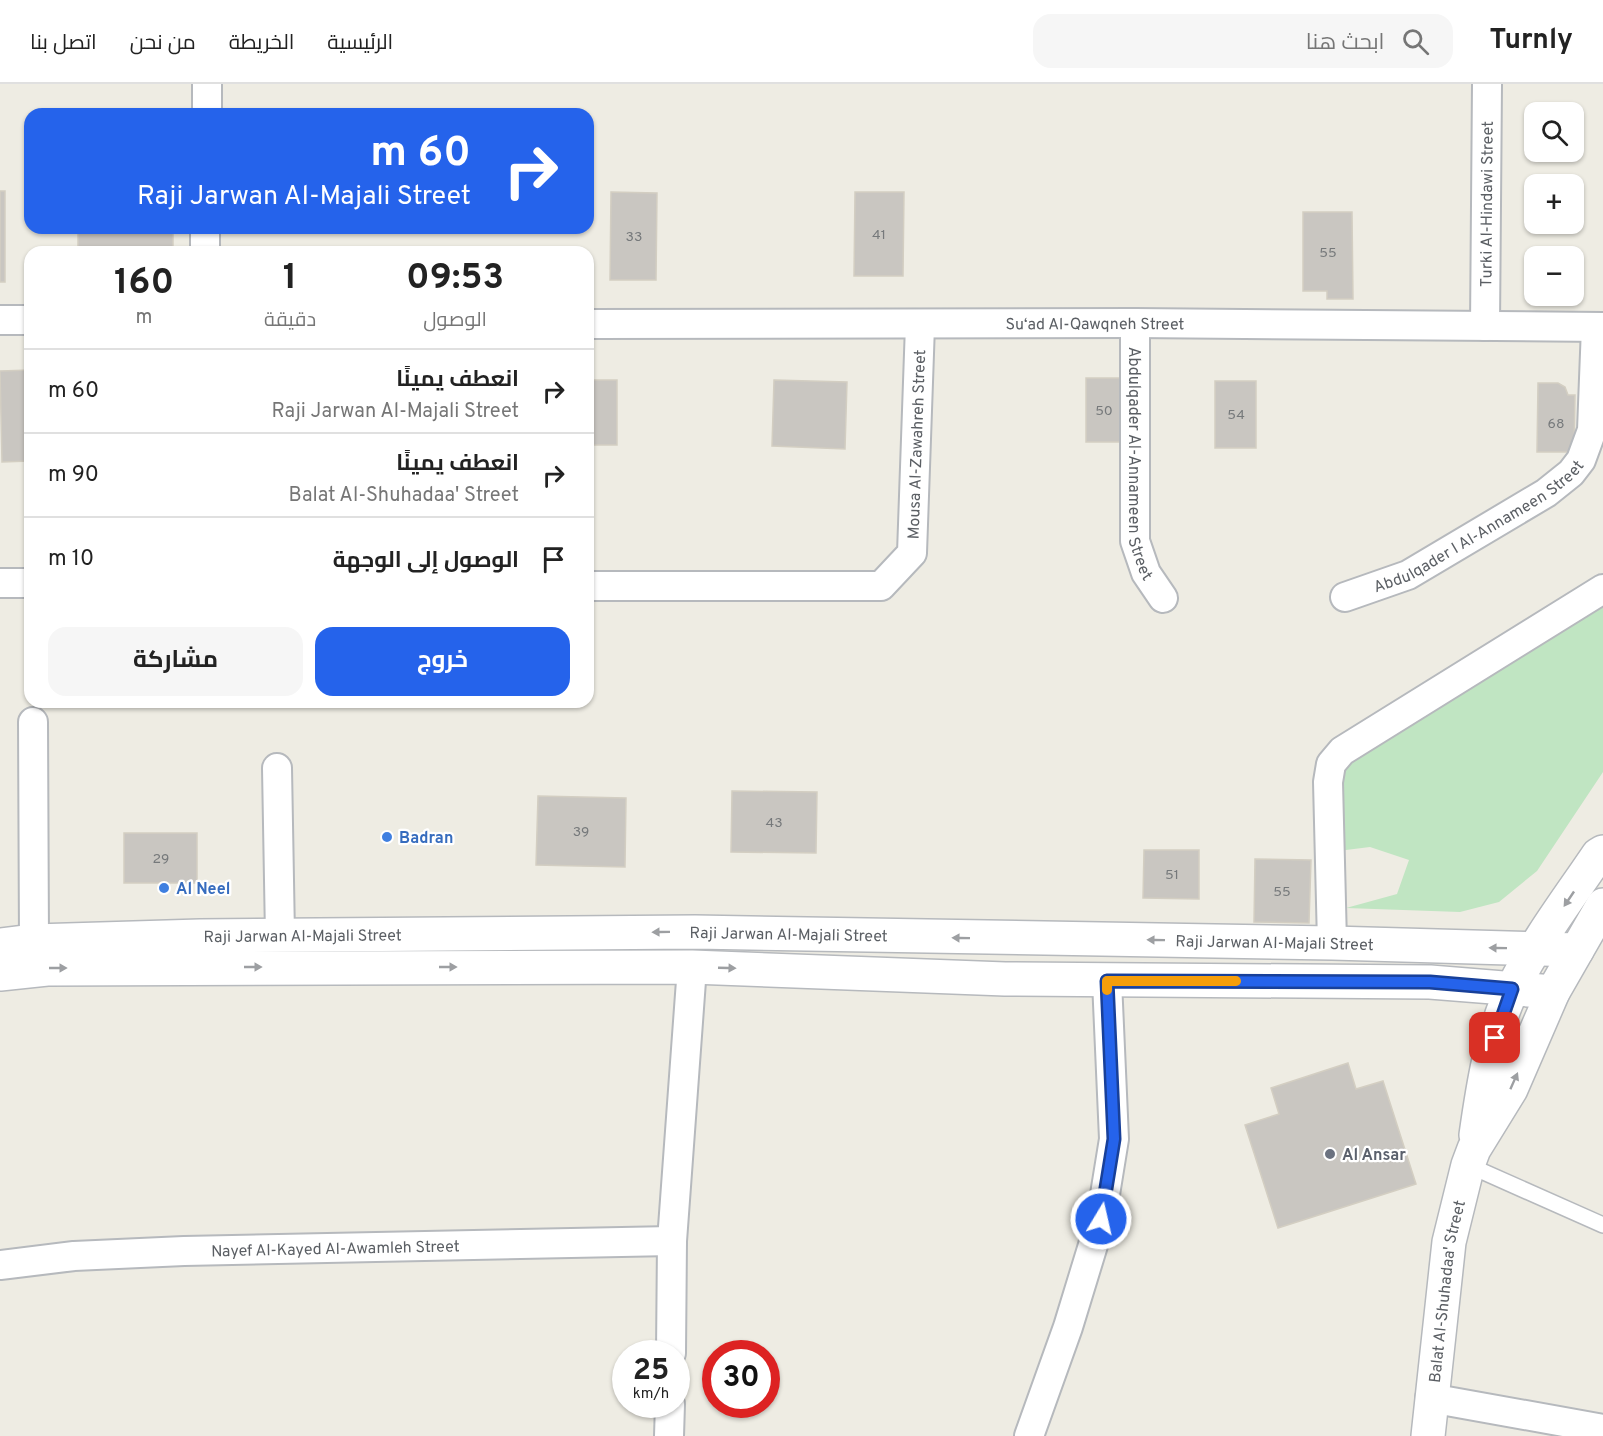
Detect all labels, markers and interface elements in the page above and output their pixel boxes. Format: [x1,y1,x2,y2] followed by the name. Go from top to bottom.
[1033,14,1453,68] search box
[1489,23,1573,59] text: Turnly
[1399,25,1432,58] icon: search
[30,30,97,57] text: اتصل بنا
[130,30,196,57] text: من نحن
[229,30,294,57] text: الخريطة
[327,30,393,57] text: الرئيسية
[1306,30,1384,57] text: ابحث هنا
[1524,102,1584,306] map controls
[1524,102,1584,162] button: search
[1477,121,1499,287] street label: Turki Al-Hindawi Street
[370,128,471,181] text: 60 m
[492,132,570,210] icon: right
[1524,174,1584,234] button: +
[137,180,471,214] text: Raji Jarwan Al-Majali Street
[872,227,886,244] house number: 41
[626,229,642,246] house number: 33
[1319,245,1337,262] house number: 55
[1524,246,1584,306] button: −
[283,256,297,302] text: 1
[406,256,504,302] text: 09:53
[114,261,174,307] text: 160
[136,305,153,331] text: m
[264,308,316,334] text: دقيقة
[423,308,487,334] text: الوصول
[1005,315,1185,335] street label: Su‘ad Al-Qawqneh Street
[1122,347,1156,585] street label: Abdulqader Al-Annameen Street
[904,349,931,540] street label: Mousa Al-Zawahreh Street
[396,367,519,394] text: انعطف يمينًا
[537,375,570,408] icon: right
[48,378,99,405] text: 60 m
[272,399,519,425] text: Raji Jarwan Al-Majali Street
[1095,403,1113,420] house number: 50
[1227,407,1245,424] house number: 54
[1548,416,1564,433] house number: 68
[396,451,519,478] text: انعطف يمينًا
[1371,457,1589,598] street label: Abdulqader I Al-Annameen Street
[537,459,570,492] icon: right
[48,462,99,489] text: 90 m
[289,483,519,509] text: Balat Al-Shuhadaa' Street
[537,543,570,576] icon: arrive
[48,546,94,573] text: 10 m
[333,548,519,575] text: الوصول إلى الوجهة
[48,627,303,696] button: مشاركة
[315,627,570,696] button: خروج
[765,815,783,832] house number: 43
[573,824,589,841] house number: 39
[399,829,453,849] place label: Badran
[380,830,394,844] marker: Badran
[153,851,169,868] house number: 29
[1165,867,1179,884] house number: 51
[176,880,230,900] place label: Al Neel
[157,881,171,895] marker: Al Neel
[1273,884,1291,901] house number: 55
[1564,891,1575,907] one-way arrow
[689,924,888,947] street label: Raji Jarwan Al-Majali Street
[204,926,402,948] street label: Raji Jarwan Al-Majali Street
[651,928,670,937] one-way arrow
[1175,932,1374,956] street label: Raji Jarwan Al-Majali Street
[951,933,970,942] one-way arrow
[1146,935,1165,945] one-way arrow
[1488,943,1507,953] one-way arrow
[244,962,263,972] one-way arrow
[439,962,458,972] one-way arrow
[49,964,68,973] one-way arrow
[718,964,737,973] one-way arrow
[1469,1012,1520,1063] pin
[1478,1021,1511,1054] icon: arrive
[1510,1072,1519,1089] one-way arrow
[1342,1146,1406,1166] place label: Al Ansar
[1323,1147,1337,1161] marker: Al Ansar
[1069,1187,1133,1251] position arrow
[1426,1198,1471,1384] street label: Balat Al-Shuhadaa' Street
[211,1237,460,1262] street label: Nayef Al-Kayed Al-Awamleh Street
[702,1340,780,1418] speed limit sign: 30
[633,1353,669,1390] text: 25
[633,1385,669,1404] text: km/h

